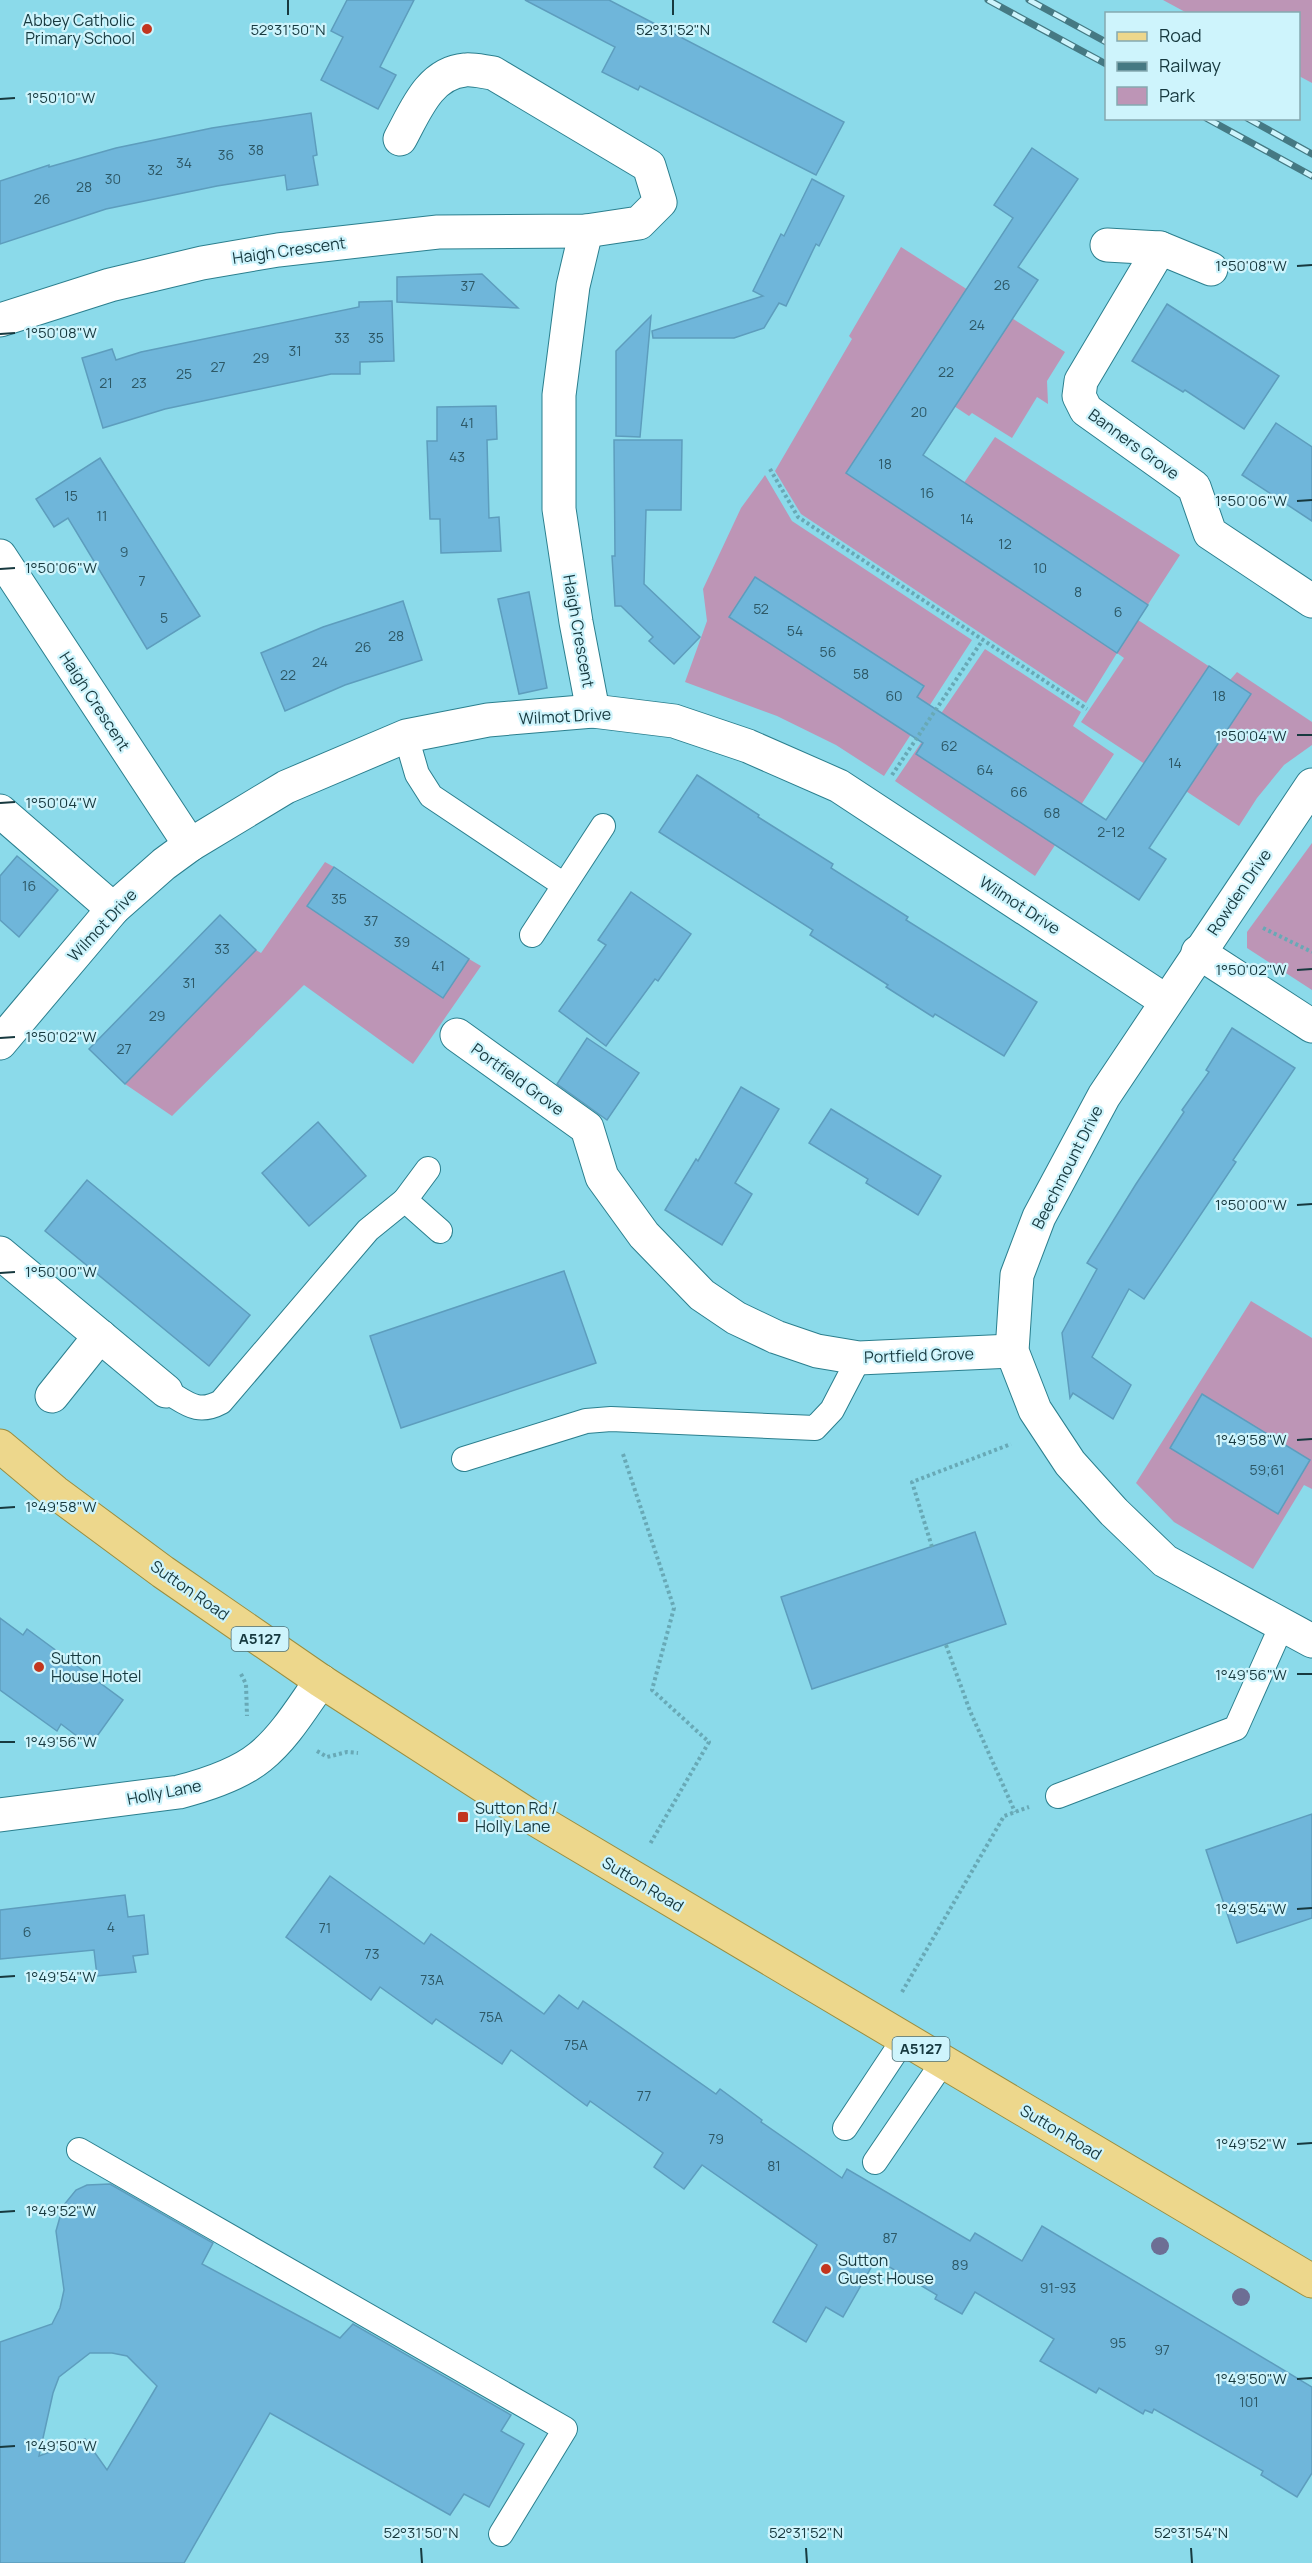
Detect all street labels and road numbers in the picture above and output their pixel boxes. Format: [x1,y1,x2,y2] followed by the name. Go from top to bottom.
[231,231,347,269] street label: Haigh Crescent
[1084,404,1184,484] street label: Banners Grove
[558,573,600,689] street label: Haigh Crescent
[55,647,135,755] street label: Haigh Crescent
[518,703,612,729] street label: Wilmot Drive
[1202,844,1276,940] street label: Rowden Drive
[975,871,1065,939] street label: Wilmot Drive
[63,884,141,966] street label: Wilmot Drive
[467,1038,569,1120] street label: Portfield Grove
[1026,1101,1108,1233] street label: Beechmount Drive
[864,1342,974,1368] street label: Portfield Grove
[146,1555,234,1625] street label: Sutton Road
[232,1627,288,1651] road number: A5127
[125,1774,203,1810] street label: Holly Lane
[598,1851,688,1917] street label: Sutton Road
[892,2037,950,2061] road number: A5127
[1016,2099,1106,2165] street label: Sutton Road

